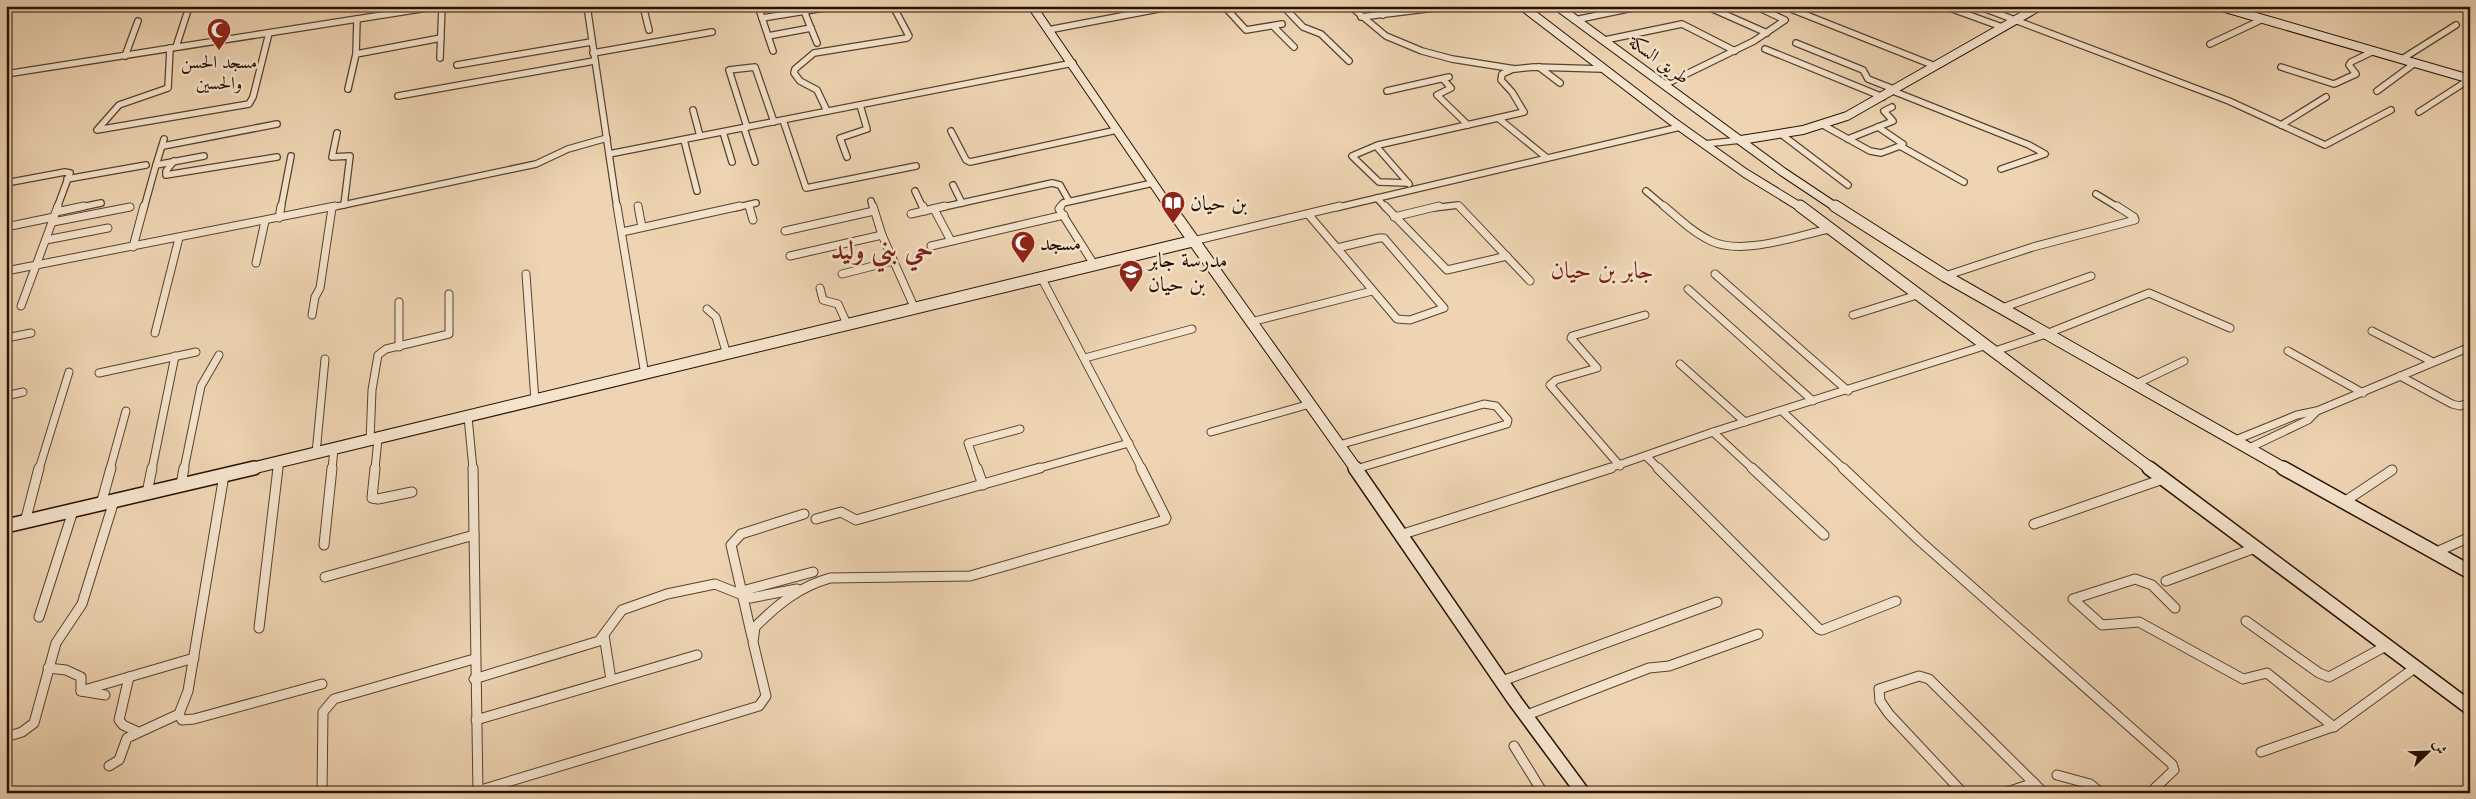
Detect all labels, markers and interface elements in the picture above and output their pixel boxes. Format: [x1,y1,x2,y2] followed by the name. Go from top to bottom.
[206,17,232,51] mosque icon: مسجد الحسن والحسين
[1623,29,1694,91] street label: طريق السكة
[181,50,257,96] place label: مسجد الحسن والحسين
[1190,189,1247,218] place label: بن حيان
[1160,190,1186,224] library icon: بن حيان
[1040,229,1081,258] place label: مسجد
[1010,230,1036,264] mosque icon: مسجد
[831,233,933,273] district label: حي بني وليد
[1146,246,1227,299] place label: مدرسة جابر بن حيان
[1550,254,1654,287] district label: جابر بن حيان
[1118,259,1144,293] school or university icon: مدرسة جابر بن حيان
[2404,726,2454,776] north arrow
[2428,737,2451,757] text: ش

